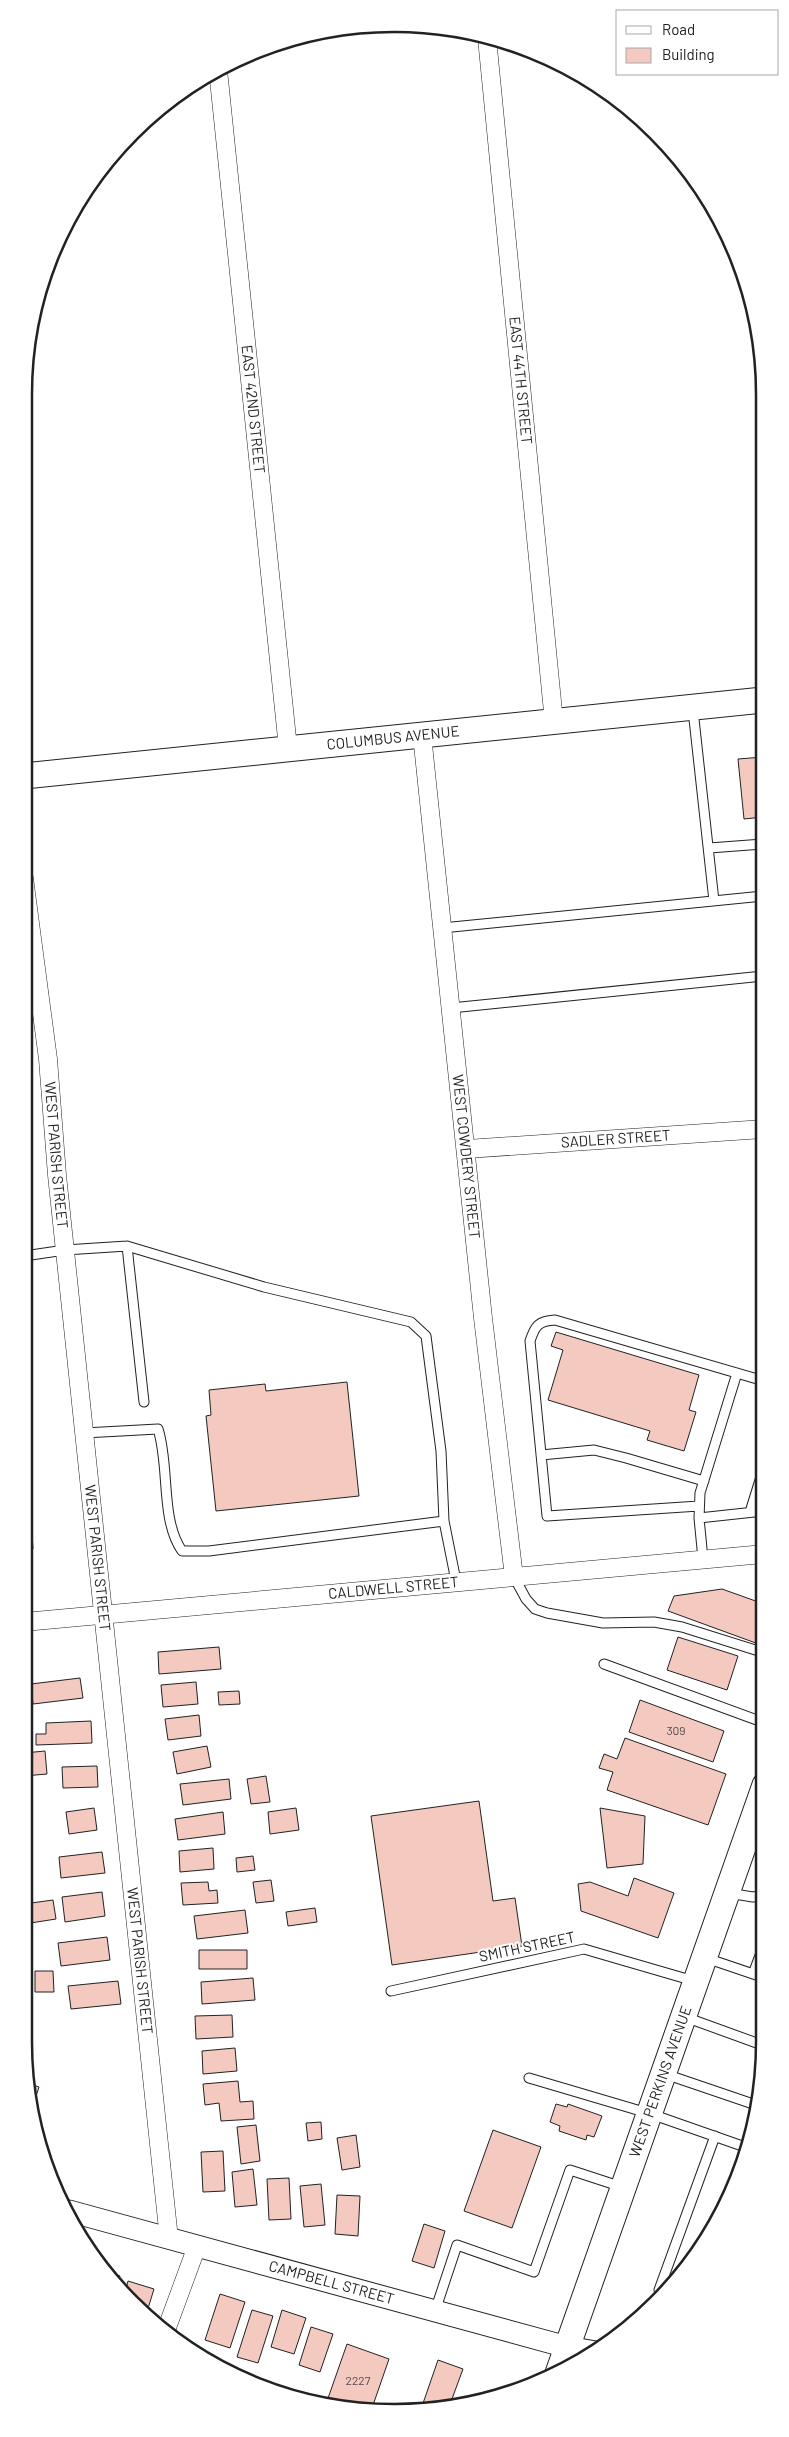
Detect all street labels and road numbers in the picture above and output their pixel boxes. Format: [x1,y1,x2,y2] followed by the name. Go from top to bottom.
[506,315,537,445] street label: EAST 44TH STREET
[238,344,270,474] street label: EAST 42ND STREET
[326,721,460,753] street label: COLUMBUS AVENUE
[450,1074,485,1240] street label: WEST COWDERY STREET
[42,1081,73,1229] street label: WEST PARISH STREET
[560,1125,671,1151] street label: SADLER STREET
[82,1484,115,1632] street label: WEST PARISH STREET
[327,1572,459,1602] street label: CALDWELL STREET
[124,1886,157,2035] street label: WEST PARISH STREET
[477,1927,576,1965] street label: SMITH STREET
[625,2003,695,2159] street label: WEST PERKINS AVENUE
[267,2256,396,2307] street label: CAMPBELL STREET

